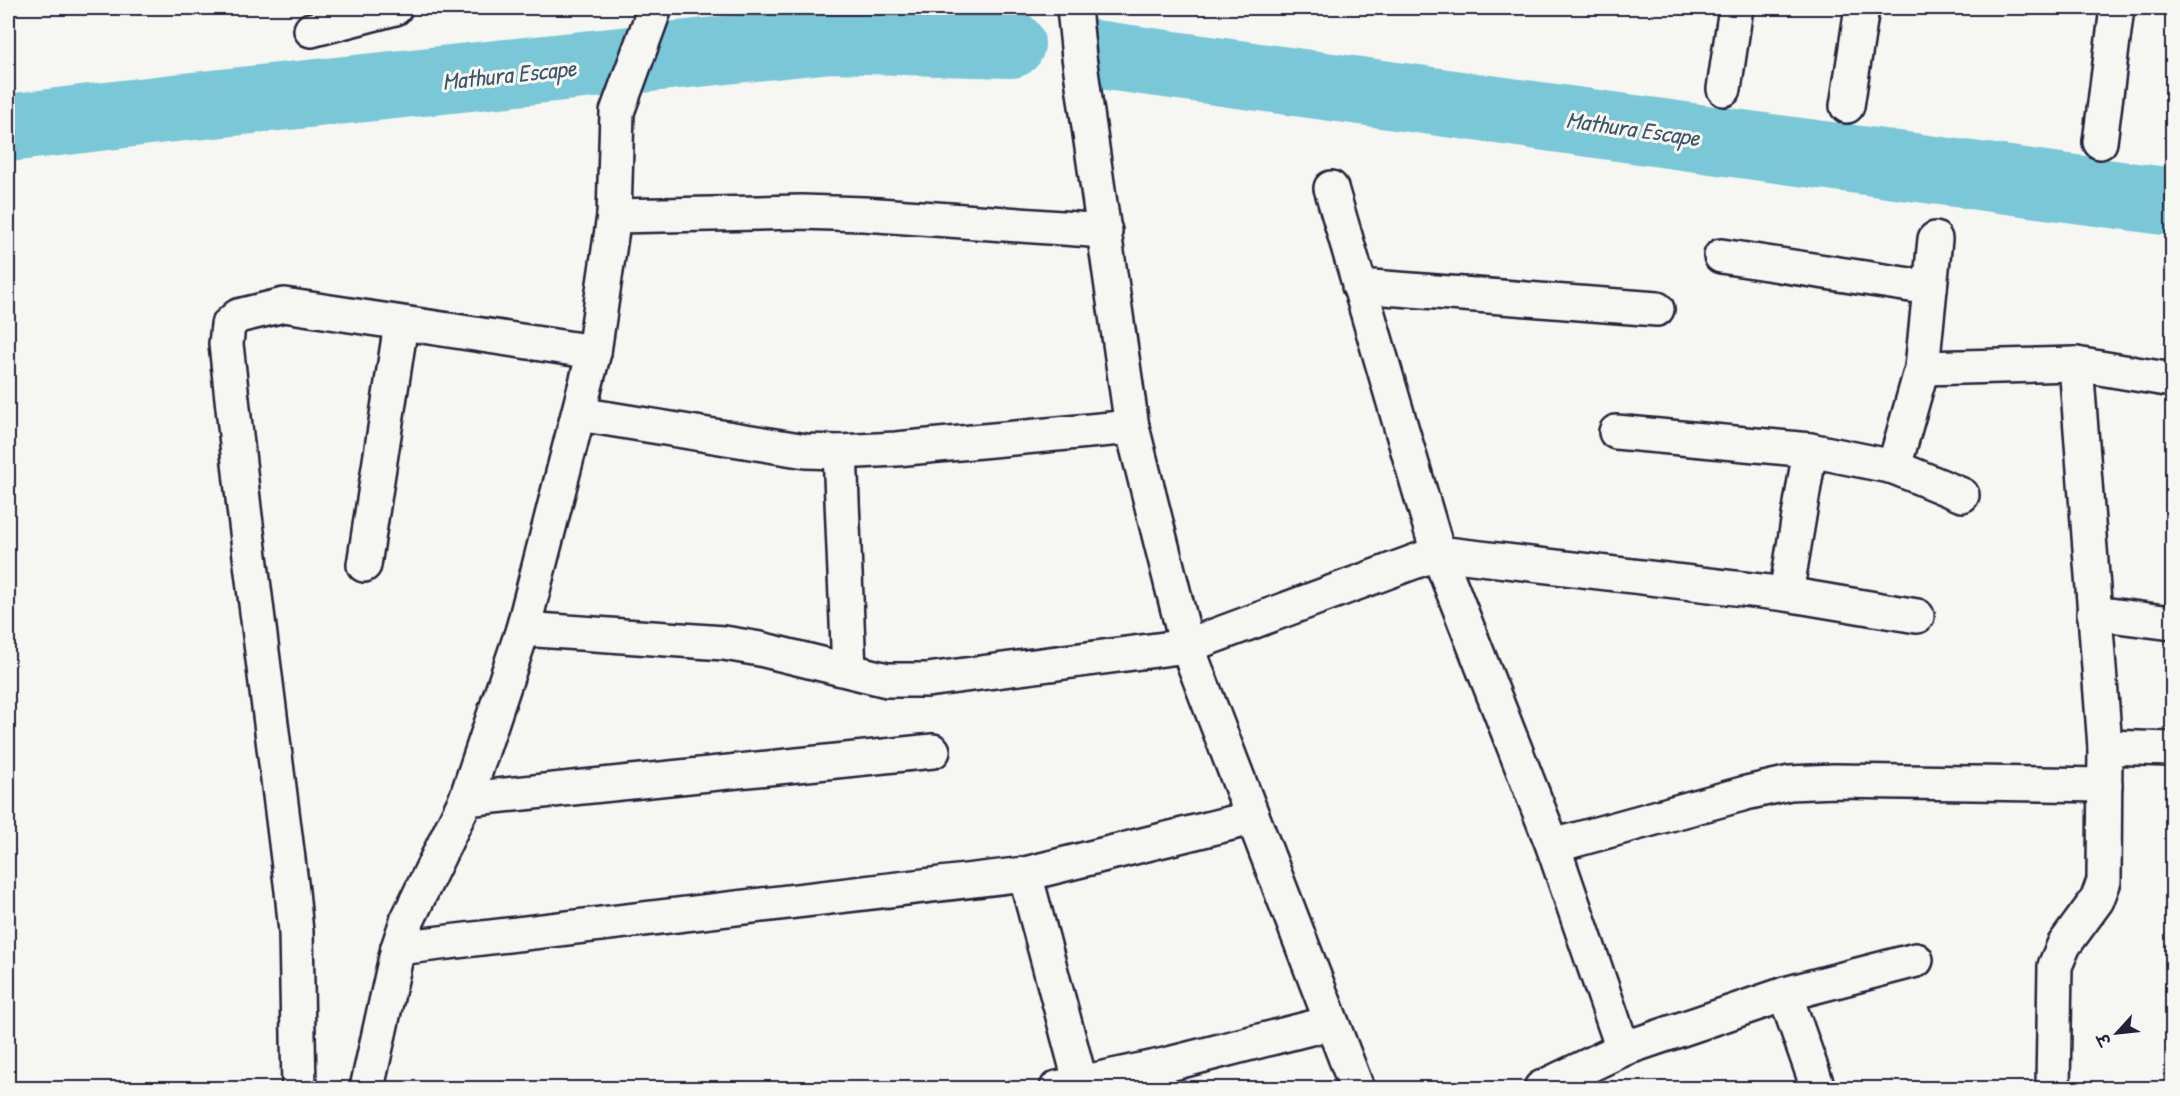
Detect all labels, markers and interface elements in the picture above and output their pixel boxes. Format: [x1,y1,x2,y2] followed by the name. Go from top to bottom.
[441,51,579,98] water label: Mathura Escape
[1564,103,1703,154] water label: Mathura Escape
[2087,1003,2147,1063] north arrow
[2091,1029,2117,1051] text: उ

